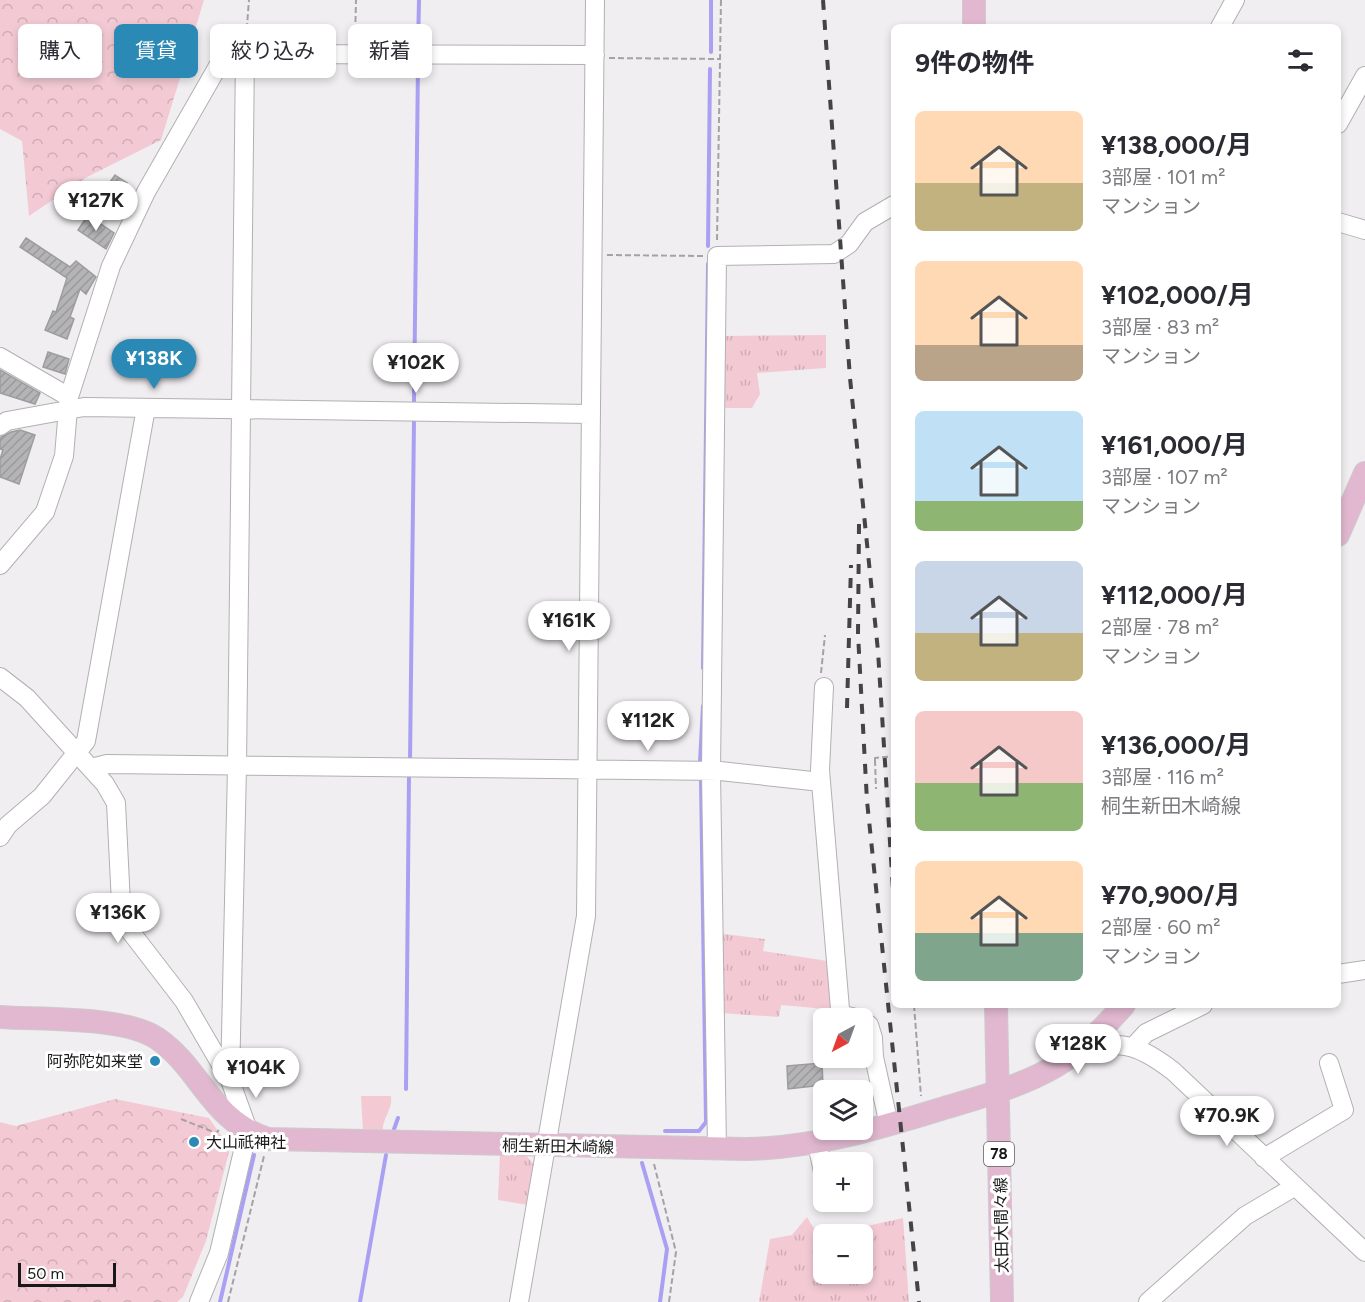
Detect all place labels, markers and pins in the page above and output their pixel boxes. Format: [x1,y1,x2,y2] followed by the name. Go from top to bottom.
[54,181,138,232] pin: ¥127K
[112,339,196,390] pin: ¥138K
[374,343,458,394] pin: ¥102K
[527,601,611,652] pin: ¥161K
[606,701,690,752] pin: ¥112K
[76,893,160,944] pin: ¥136K
[1036,1024,1120,1075] pin: ¥128K
[214,1048,298,1099] pin: ¥104K
[47,1052,143,1071] place label: 阿弥陀如来堂
[148,1054,162,1068] marker: 阿弥陀如来堂
[1178,1096,1276,1147] pin: ¥70.9K
[206,1133,286,1152] place label: 大山祇神社
[187,1135,201,1149] marker: 大山祇神社

